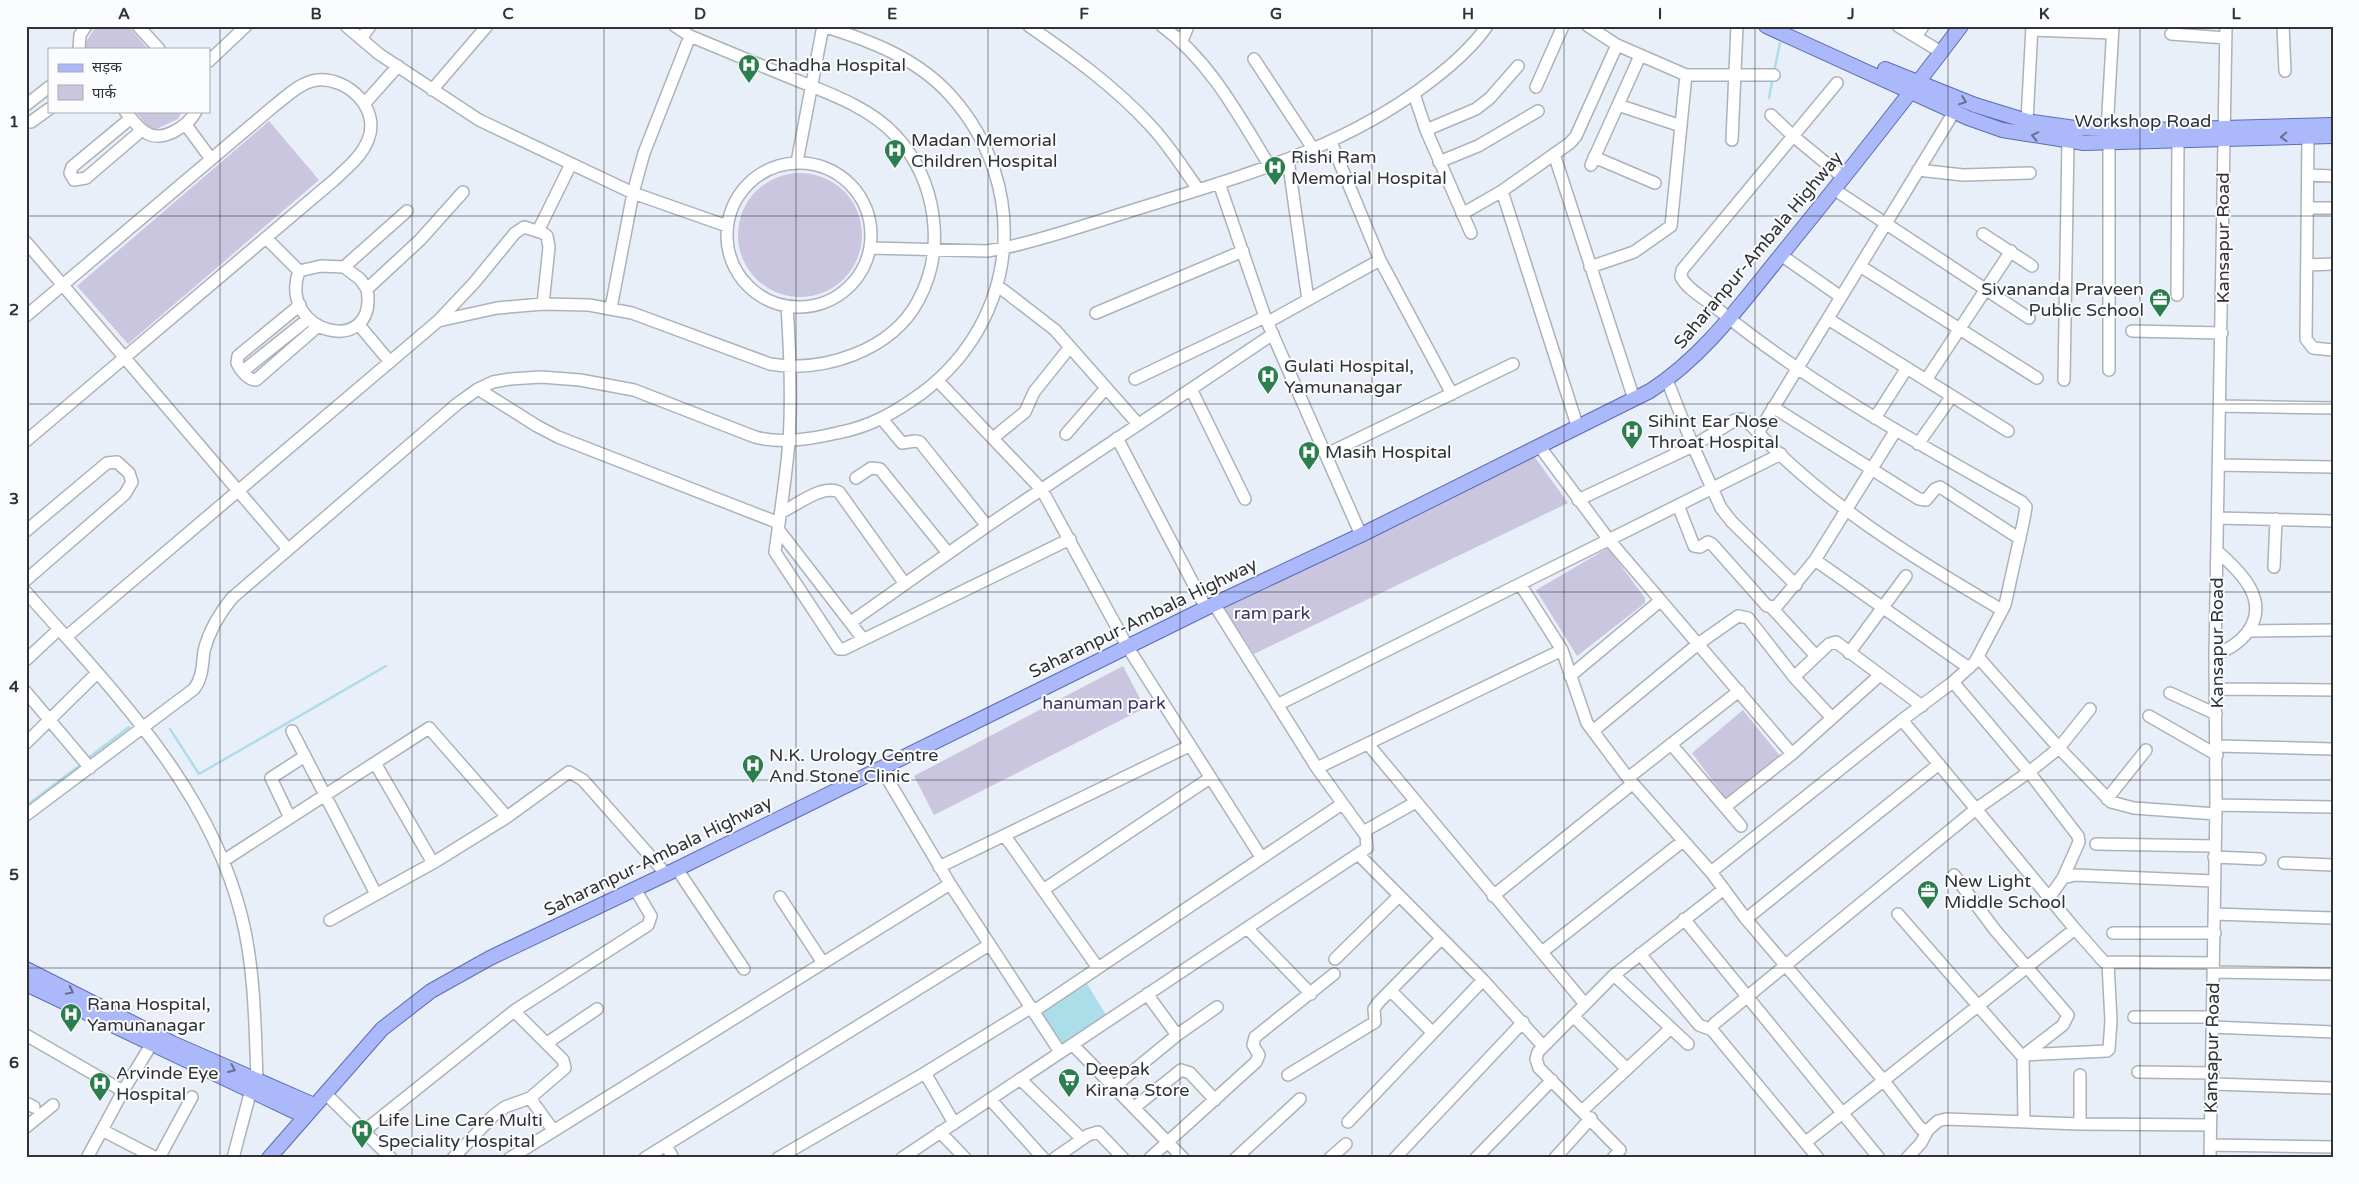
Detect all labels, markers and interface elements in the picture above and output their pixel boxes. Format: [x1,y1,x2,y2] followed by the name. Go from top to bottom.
[118,4,130,24] text: A
[310,4,322,24] text: B
[502,4,514,24] text: C
[694,4,706,24] text: D
[887,4,897,24] text: E
[1079,4,1089,24] text: F
[1270,4,1282,24] text: G
[1462,4,1474,24] text: H
[1658,4,1662,24] text: I
[1846,4,1855,24] text: J
[2039,4,2050,24] text: K
[2231,4,2241,24] text: L
[48,48,210,112] legend
[737,53,761,84] hospital icon: Chadha Hospital
[765,54,906,76] place label: Chadha Hospital
[92,58,122,76] text: सड़क
[92,84,116,102] text: पार्क
[1958,95,1967,105] one-way arrow
[2075,110,2211,132] street label: Workshop Road
[9,112,19,132] text: 1
[911,129,1057,172] place label: Madan Memorial Children Hospital
[2030,132,2039,142] one-way arrow
[2280,132,2288,142] one-way arrow
[883,138,907,169] hospital icon: Madan Memorial Children Hospital
[1291,146,1447,189] place label: Rishi Ram Memorial Hospital
[1669,147,1847,353] street label: Saharanpur-Ambala Highway
[1263,155,1287,186] hospital icon: Rishi Ram Memorial Hospital
[2212,172,2234,304] street label: Kansapur Road
[1981,278,2144,321] place label: Sivananda Praveen Public School
[2148,287,2172,318] office icon: Sivananda Praveen Public School
[9,300,19,320] text: 2
[1284,355,1414,398] place label: Gulati Hospital, Yamunanagar
[1256,364,1280,395] hospital icon: Gulati Hospital, Yamunanagar
[1648,410,1779,453] place label: Sihint Ear Nose Throat Hospital
[1620,419,1644,450] hospital icon: Sihint Ear Nose Throat Hospital
[1297,440,1321,471] hospital icon: Masih Hospital
[1325,441,1452,463] place label: Masih Hospital
[9,489,19,509] text: 3
[1025,553,1261,683] street label: Saharanpur-Ambala Highway
[2206,577,2228,709] street label: Kansapur Road
[1234,602,1310,624] park label: ram park
[9,677,19,697] text: 4
[1042,692,1166,714] park label: hanuman park
[769,744,938,787] place label: N.K. Urology Centre And Stone Clinic
[741,753,765,784] hospital icon: N.K. Urology Centre And Stone Clinic
[540,791,776,921] street label: Saharanpur-Ambala Highway
[9,865,19,885] text: 5
[1944,870,2066,913] place label: New Light Middle School
[1916,879,1940,910] office icon: New Light Middle School
[2200,982,2224,1114] street label: Kansapur Road
[65,985,74,995] one-way arrow
[87,993,211,1036] place label: Rana Hospital, Yamunanagar
[59,1002,83,1033] hospital icon: Rana Hospital, Yamunanagar
[9,1053,19,1073] text: 6
[1085,1058,1190,1101] place label: Deepak Kirana Store
[116,1062,218,1105] place label: Arvinde Eye Hospital
[227,1063,236,1074] one-way arrow
[1057,1067,1081,1098] supermarket icon: Deepak Kirana Store
[88,1071,112,1102] hospital icon: Arvinde Eye Hospital
[378,1109,543,1152] place label: Life Line Care Multi Speciality Hospital
[350,1118,374,1149] hospital icon: Life Line Care Multi Speciality Hospital

